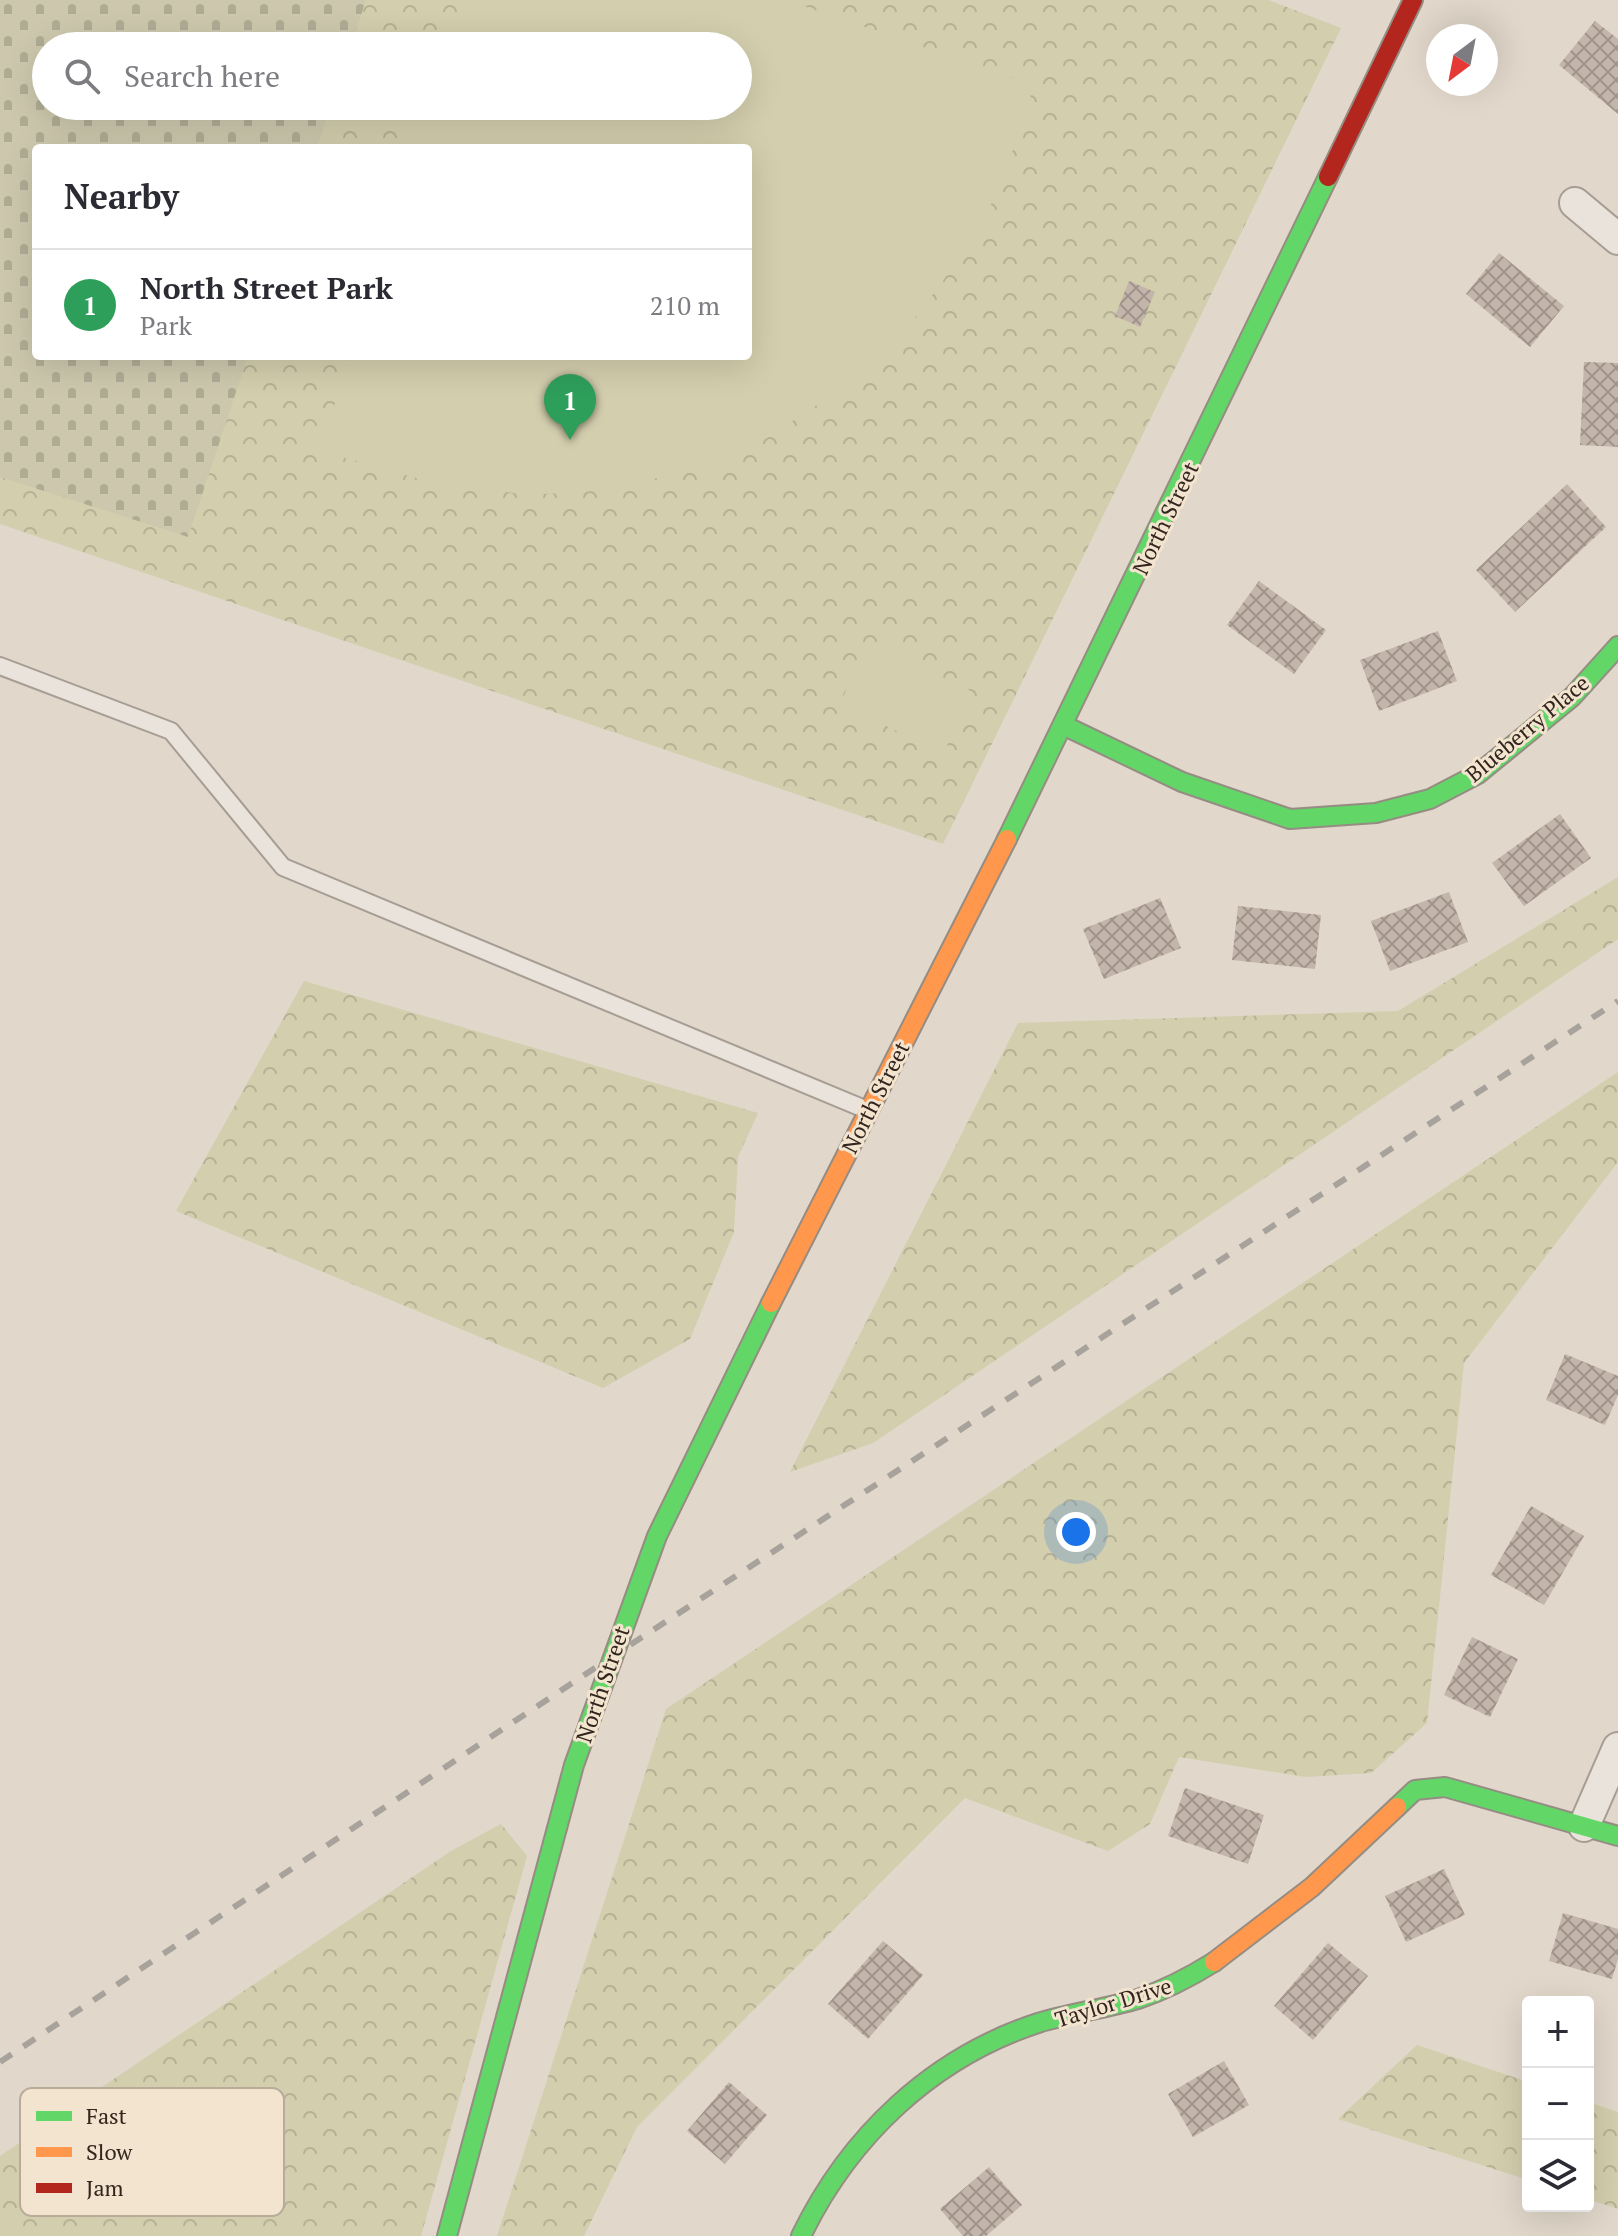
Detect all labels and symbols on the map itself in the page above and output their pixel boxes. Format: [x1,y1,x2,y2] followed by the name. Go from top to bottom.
[1426,24,1498,96] north arrow
[544,374,596,440] pin: 1
[1125,457,1205,579] street label: North Street
[1459,668,1595,788] street label: Blueberry Place
[834,1036,916,1158] street label: North Street
[1056,1512,1096,1552] your location
[568,1622,636,1746] street label: North Street
[1051,1971,1175,2033] street label: Taylor Drive
[20,2088,284,2216] legend
[86,2101,127,2130] text: Fast
[86,2137,133,2166] text: Slow
[86,2173,124,2202] text: Jam

